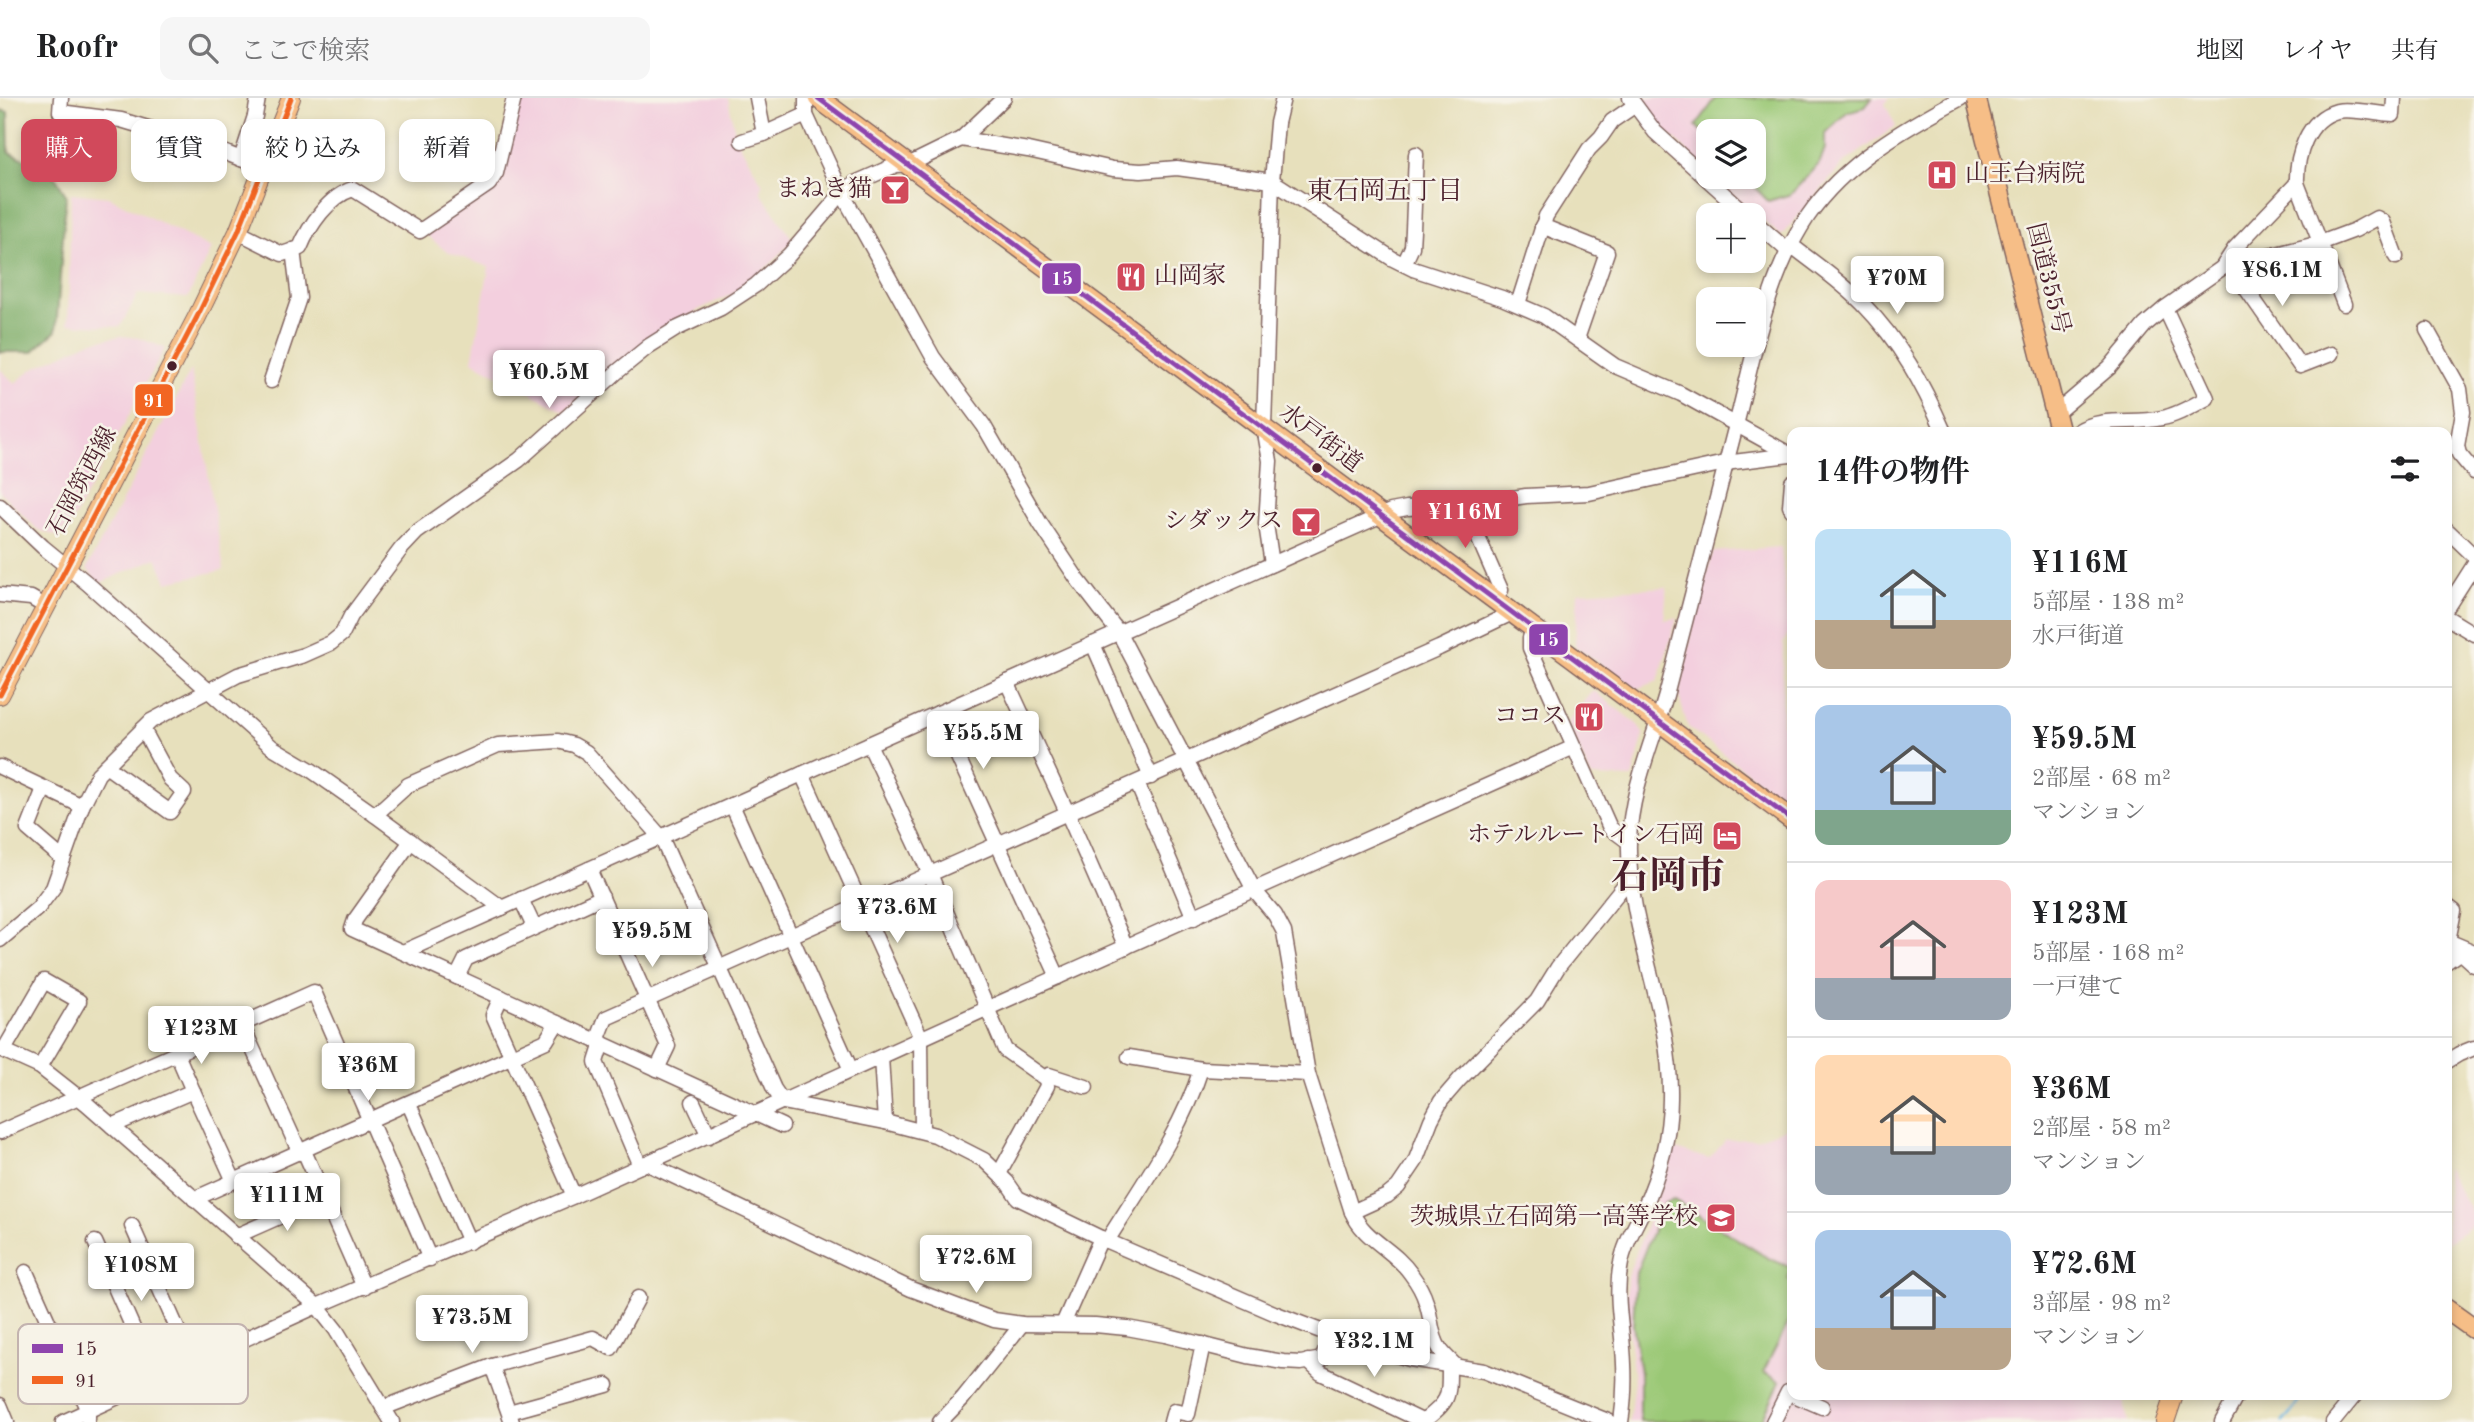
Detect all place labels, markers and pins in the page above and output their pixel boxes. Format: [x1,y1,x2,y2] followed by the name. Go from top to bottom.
[1925,158,1959,192] hospital icon: 山王台病院
[1965,160,2085,187] place label: 山王台病院
[878,173,912,207] bar icon: まねき猫
[776,176,872,202] place label: まねき猫
[2225,248,2339,308] pin: ¥86.1M
[1856,256,1938,316] pin: ¥70M
[1114,260,1148,294] restaurant icon: 山岡家
[1154,262,1226,289] place label: 山岡家
[492,350,606,410] pin: ¥60.5M
[165,359,179,373] unlabelled marker
[1310,461,1324,475] unlabelled marker
[1416,490,1514,550] pin: ¥116M
[1289,505,1323,539] bar icon: シダックス
[1164,508,1283,534] place label: シダックス
[1572,700,1606,734] restaurant icon: ココス
[1494,705,1566,729] place label: ココス
[926,712,1040,771] pin: ¥55.5M
[1710,819,1744,853] hotel icon: ホテルルートイン石岡
[1467,822,1704,848] place label: ホテルルートイン石岡
[840,886,954,945] pin: ¥73.6M
[595,910,709,969] pin: ¥59.5M
[152,1006,250,1066] pin: ¥123M
[327,1044,409,1103] pin: ¥36M
[238,1174,336,1233] pin: ¥111M
[1704,1201,1738,1235] school or university icon: 茨城県立石岡第一高等学校
[1410,1203,1698,1230] place label: 茨城県立石岡第一高等学校
[919,1236,1033,1295] pin: ¥72.6M
[92,1244,190,1303] pin: ¥108M
[415,1296,529,1355] pin: ¥73.5M
[1317,1320,1431,1379] pin: ¥32.1M

